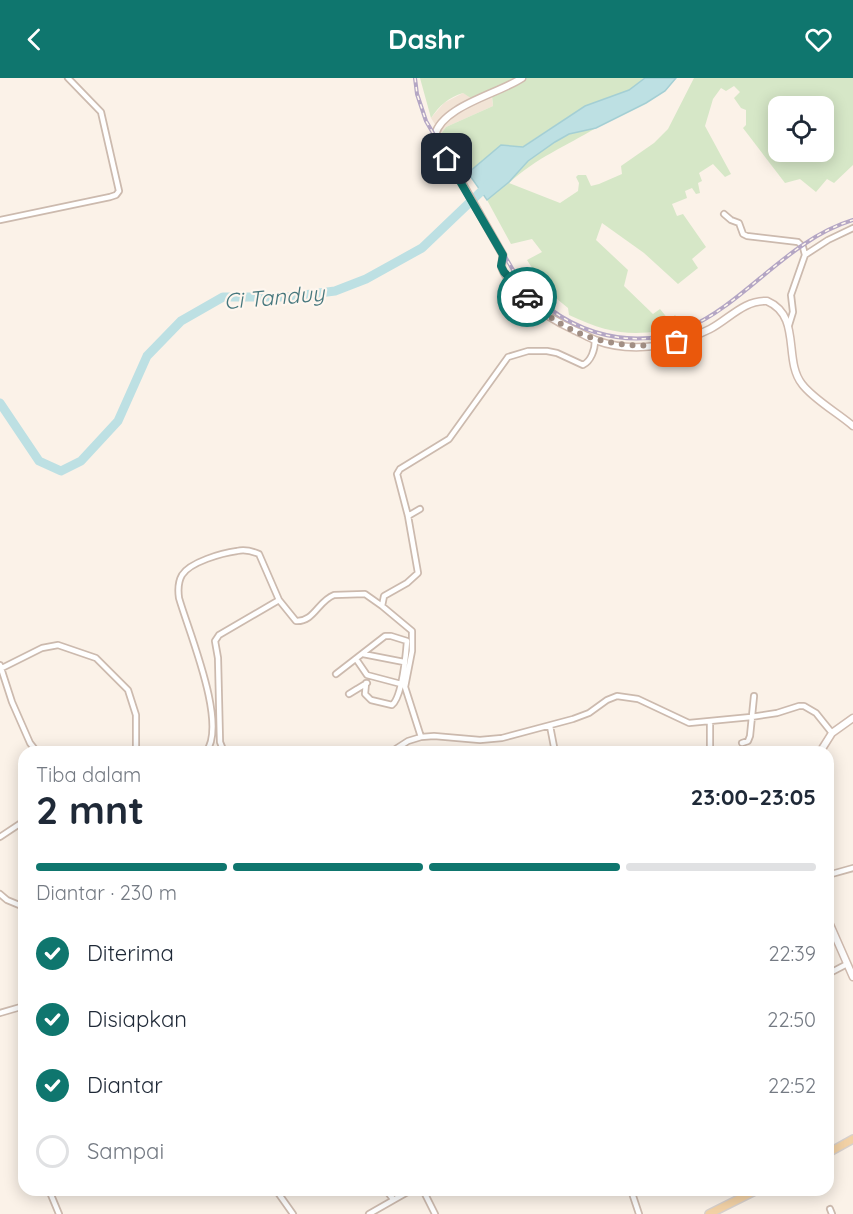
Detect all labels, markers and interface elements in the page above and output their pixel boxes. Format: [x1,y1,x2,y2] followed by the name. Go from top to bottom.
[388,22,465,56] text: Dashr
[18,23,51,56] icon: back
[802,23,835,56] icon: heart
[768,96,834,162] map controls
[768,96,834,162] button: locate
[421,133,472,184] pin
[430,142,463,175] icon: home
[497,267,557,327] courier
[223,279,327,315] water label: Ci Tanduy
[511,281,544,314] icon: car
[651,316,702,367] pin
[660,325,693,358] icon: bag
[36,762,141,787] text: Tiba dalam
[691,783,816,811] text: 23:00–23:05
[36,785,144,834] text: 2 mnt
[36,880,177,905] text: Diantar · 230 m
[36,937,69,970] icon: check
[87,939,174,967] text: Diterima
[768,941,816,966] text: 22:39
[36,1003,69,1036] icon: check
[87,1005,187,1033] text: Disiapkan
[767,1007,816,1032] text: 22:50
[36,1069,69,1102] icon: check
[87,1071,163,1099] text: Diantar
[768,1073,816,1098] text: 22:52
[87,1137,164,1165] text: Sampai

